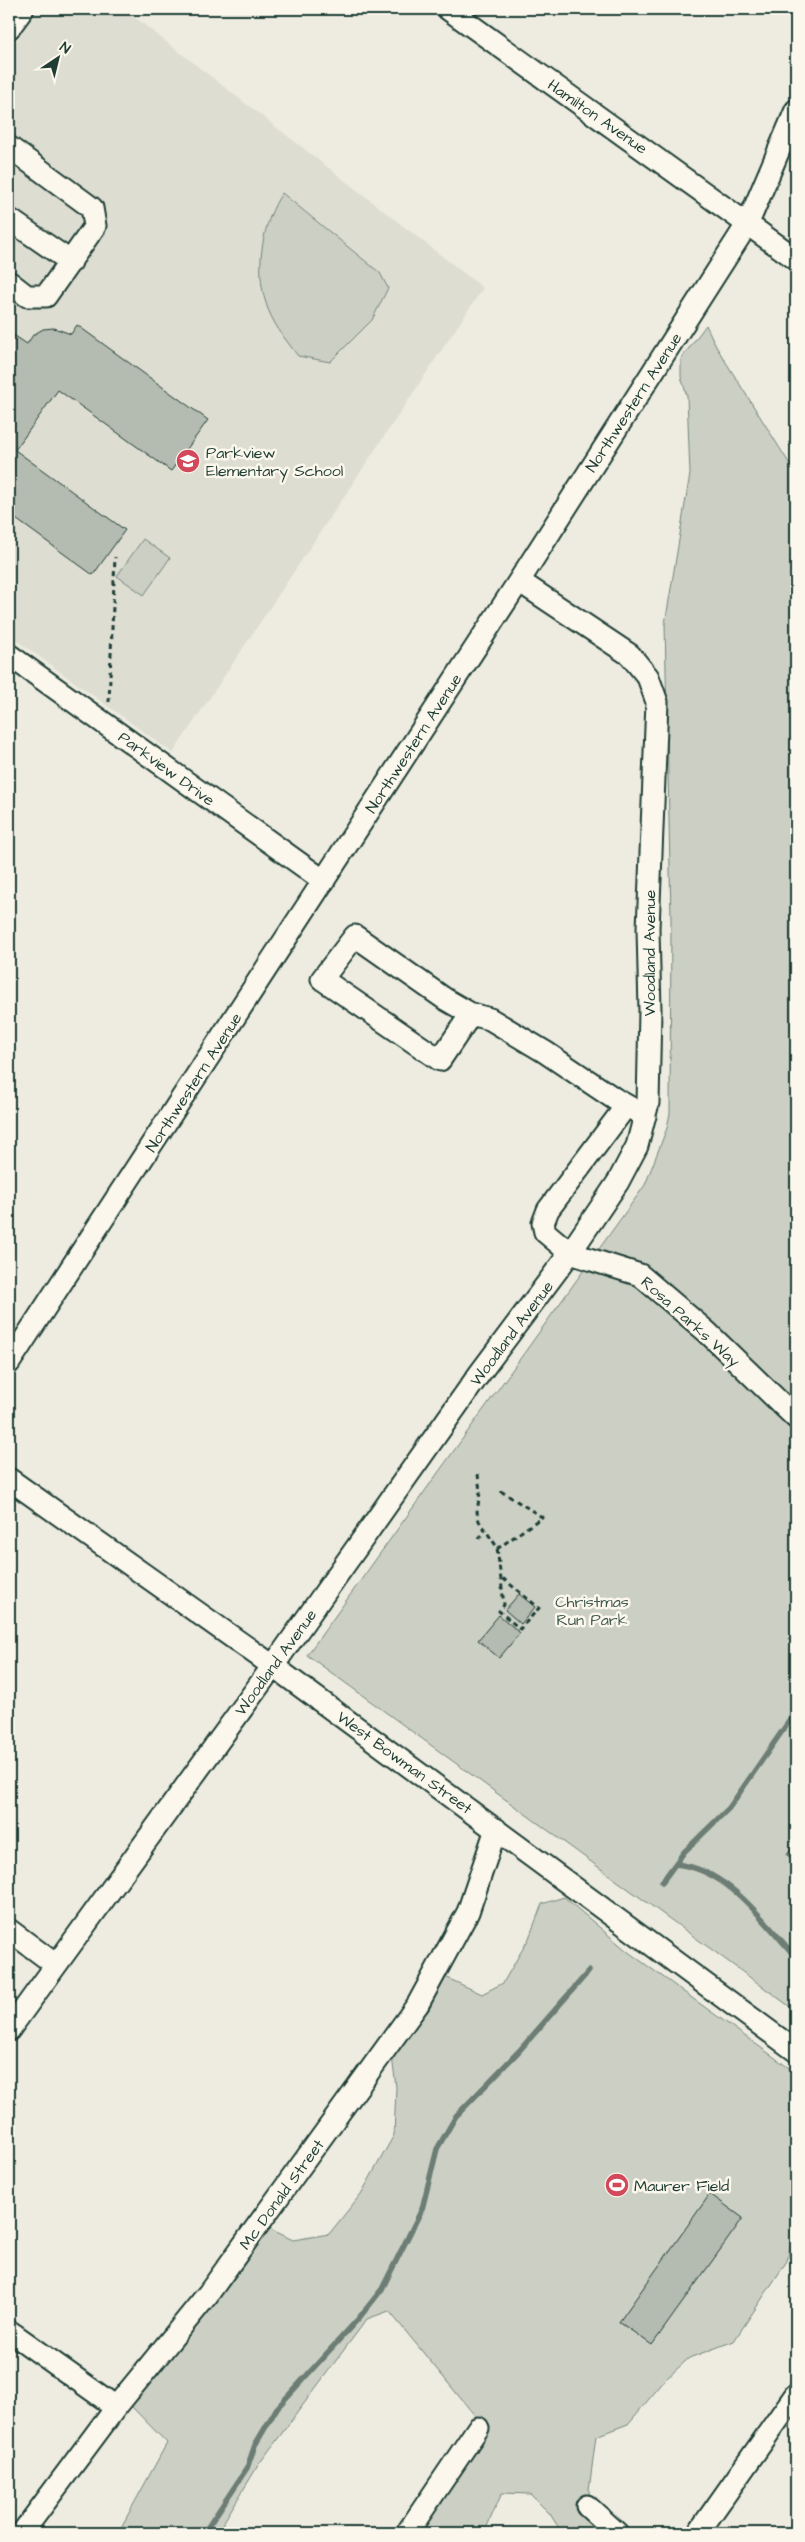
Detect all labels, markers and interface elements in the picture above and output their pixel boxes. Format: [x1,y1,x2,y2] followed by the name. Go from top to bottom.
[32,32,82,82] north arrow
[56,37,74,59] text: N
[543,74,652,160] street label: Hamilton Avenue
[580,328,687,477] street label: Northwestern Avenue
[206,442,343,483] place label: Parkview Elementary School
[175,448,201,474] school or university icon: Parkview Elementary School
[360,669,467,818] street label: Northwestern Avenue
[114,726,219,812] street label: Parkview Drive
[639,889,661,1016] street label: Woodland Avenue
[140,1008,247,1157] street label: Northwestern Avenue
[635,1271,745,1373] street label: Rosa Parks Way
[465,1276,559,1391] street label: Woodland Avenue
[555,1591,629,1631] park label: Christmas Run Park
[230,1605,322,1720] street label: Woodland Avenue
[332,1706,477,1820] street label: West Bowman Street
[234,2134,330,2254] street label: Mc Donald Street
[604,2172,630,2198] sports icon: Maurer Field
[634,2175,729,2197] place label: Maurer Field

